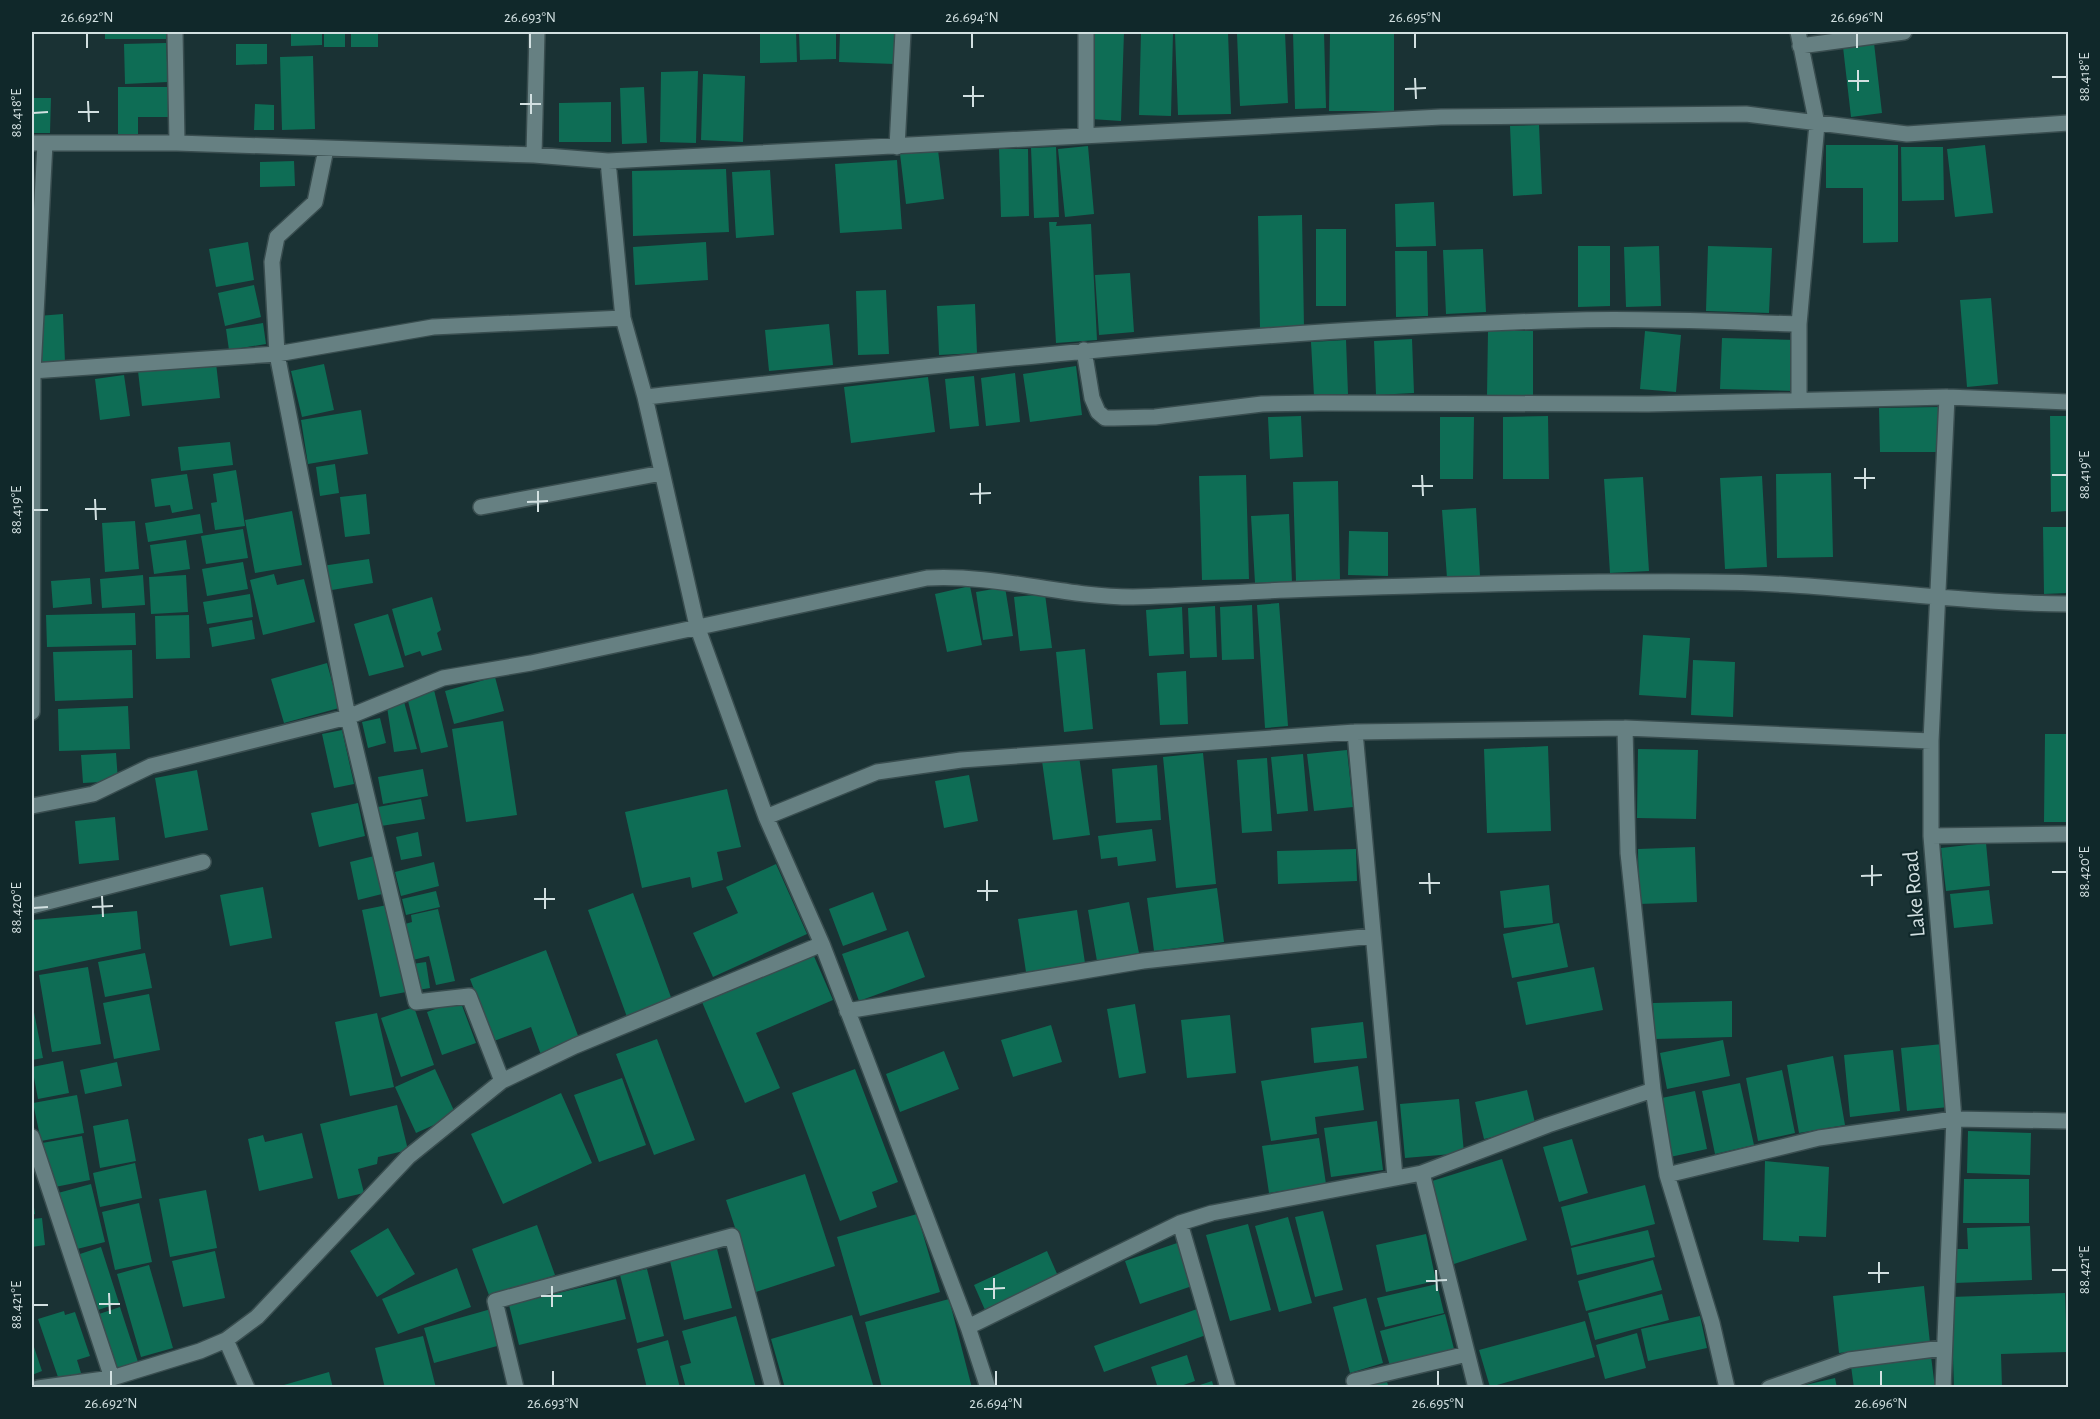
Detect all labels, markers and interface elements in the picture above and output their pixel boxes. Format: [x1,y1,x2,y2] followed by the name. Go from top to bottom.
[61,10,113,25] text: 26.692°N
[504,10,556,25] text: 26.693°N
[945,10,999,25] text: 26.694°N
[1389,10,1441,25] text: 26.695°N
[1830,10,1884,25] text: 26.696°N
[2077,53,2092,101] text: 88.418°E
[9,89,24,137] text: 88.418°E
[2077,451,2092,499] text: 88.419°E
[9,486,24,534] text: 88.419°E
[2077,846,2092,898] text: 88.420°E
[1899,850,1929,938] street label: Lake Road
[9,882,24,934] text: 88.420°E
[2077,1246,2092,1294] text: 88.421°E
[9,1281,24,1329] text: 88.421°E
[85,1396,137,1411] text: 26.692°N
[527,1396,579,1411] text: 26.693°N
[969,1396,1023,1411] text: 26.694°N
[1412,1396,1464,1411] text: 26.695°N
[1854,1396,1908,1411] text: 26.696°N

